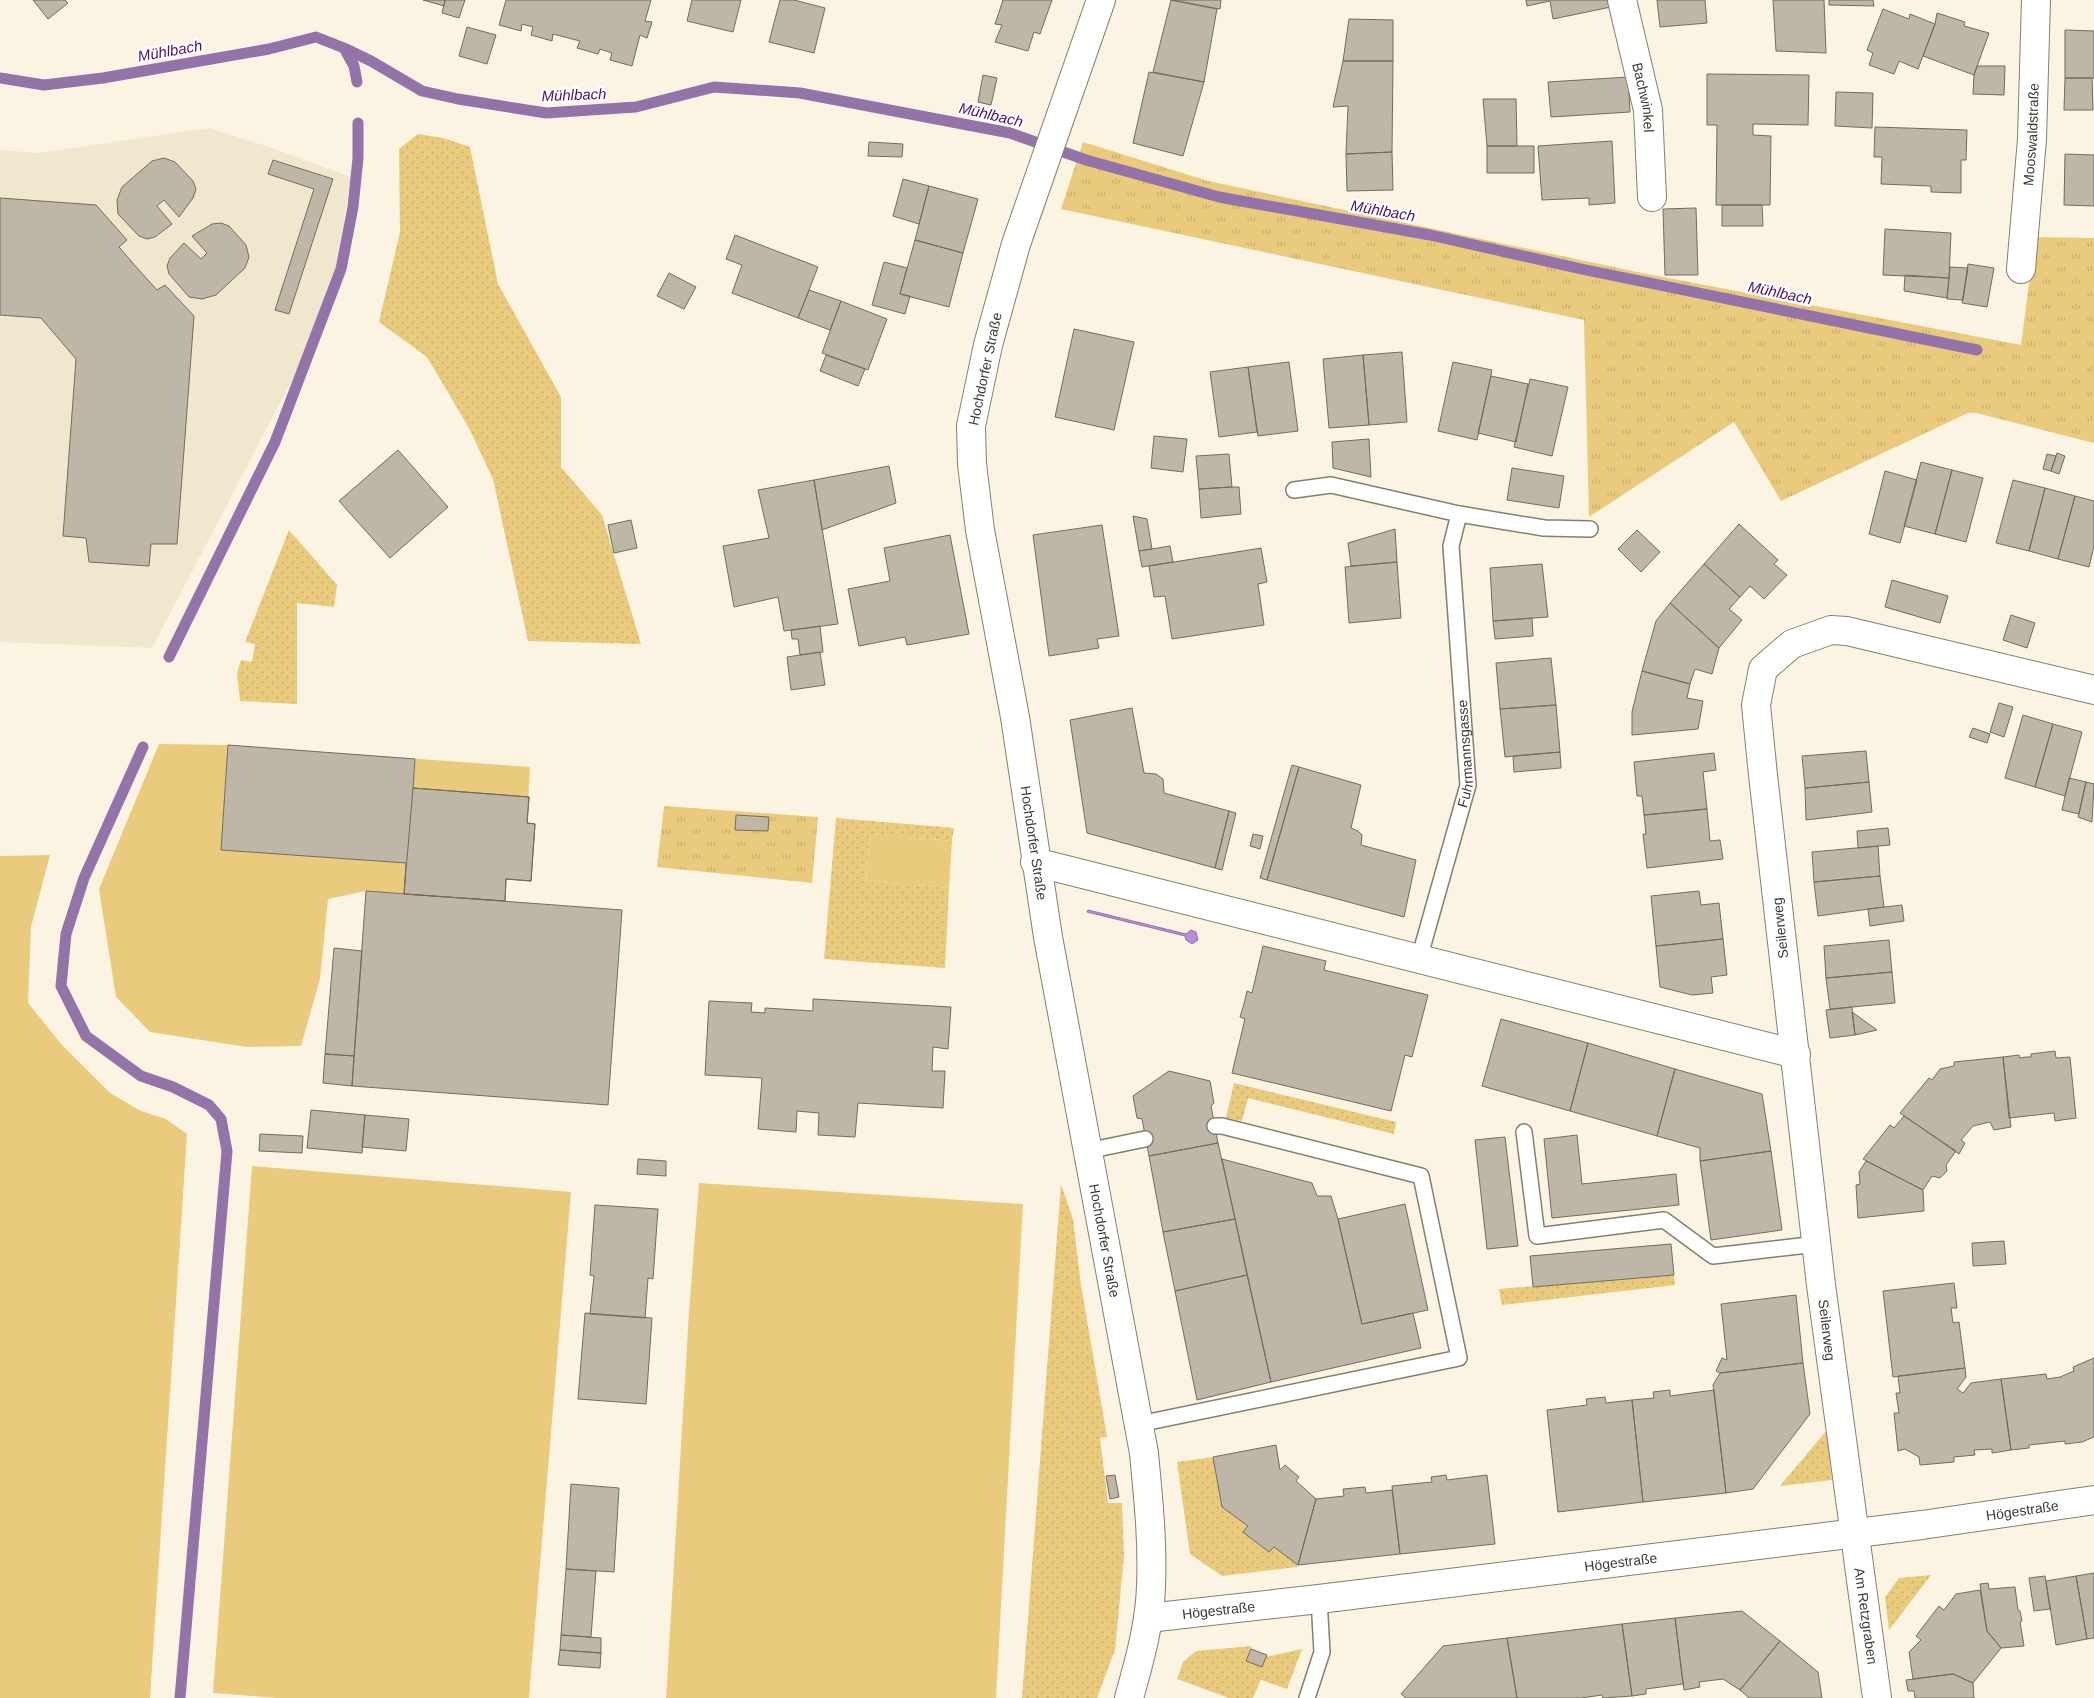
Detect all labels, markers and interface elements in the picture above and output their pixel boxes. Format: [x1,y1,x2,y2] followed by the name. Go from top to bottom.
[136,36,203,65] water label: Mühlbach
[1629,61,1657,133] street label: Bachwinkel
[2020,83,2042,186] street label: Mooswaldstraße
[541,85,607,104] water label: Mühlbach
[958,99,1025,130] water label: Mühlbach
[1350,196,1417,225] water label: Mühlbach
[1747,277,1814,308] water label: Mühlbach
[965,311,1005,427] street label: Hochdorfer Straße
[1454,699,1476,809] street label: Fuhrmannsgasse
[1017,785,1050,901] street label: Hochdorfer Straße
[1769,897,1791,959] street label: Seilerweg
[1086,1182,1123,1299] street label: Hochdorfer Straße
[1815,1299,1839,1361] street label: Seilerweg
[1985,1497,2060,1524] street label: Högestraße
[1583,1550,1658,1574] street label: Högestraße
[1851,1567,1881,1665] street label: Am Retzgraben
[1181,1598,1256,1622] street label: Högestraße

